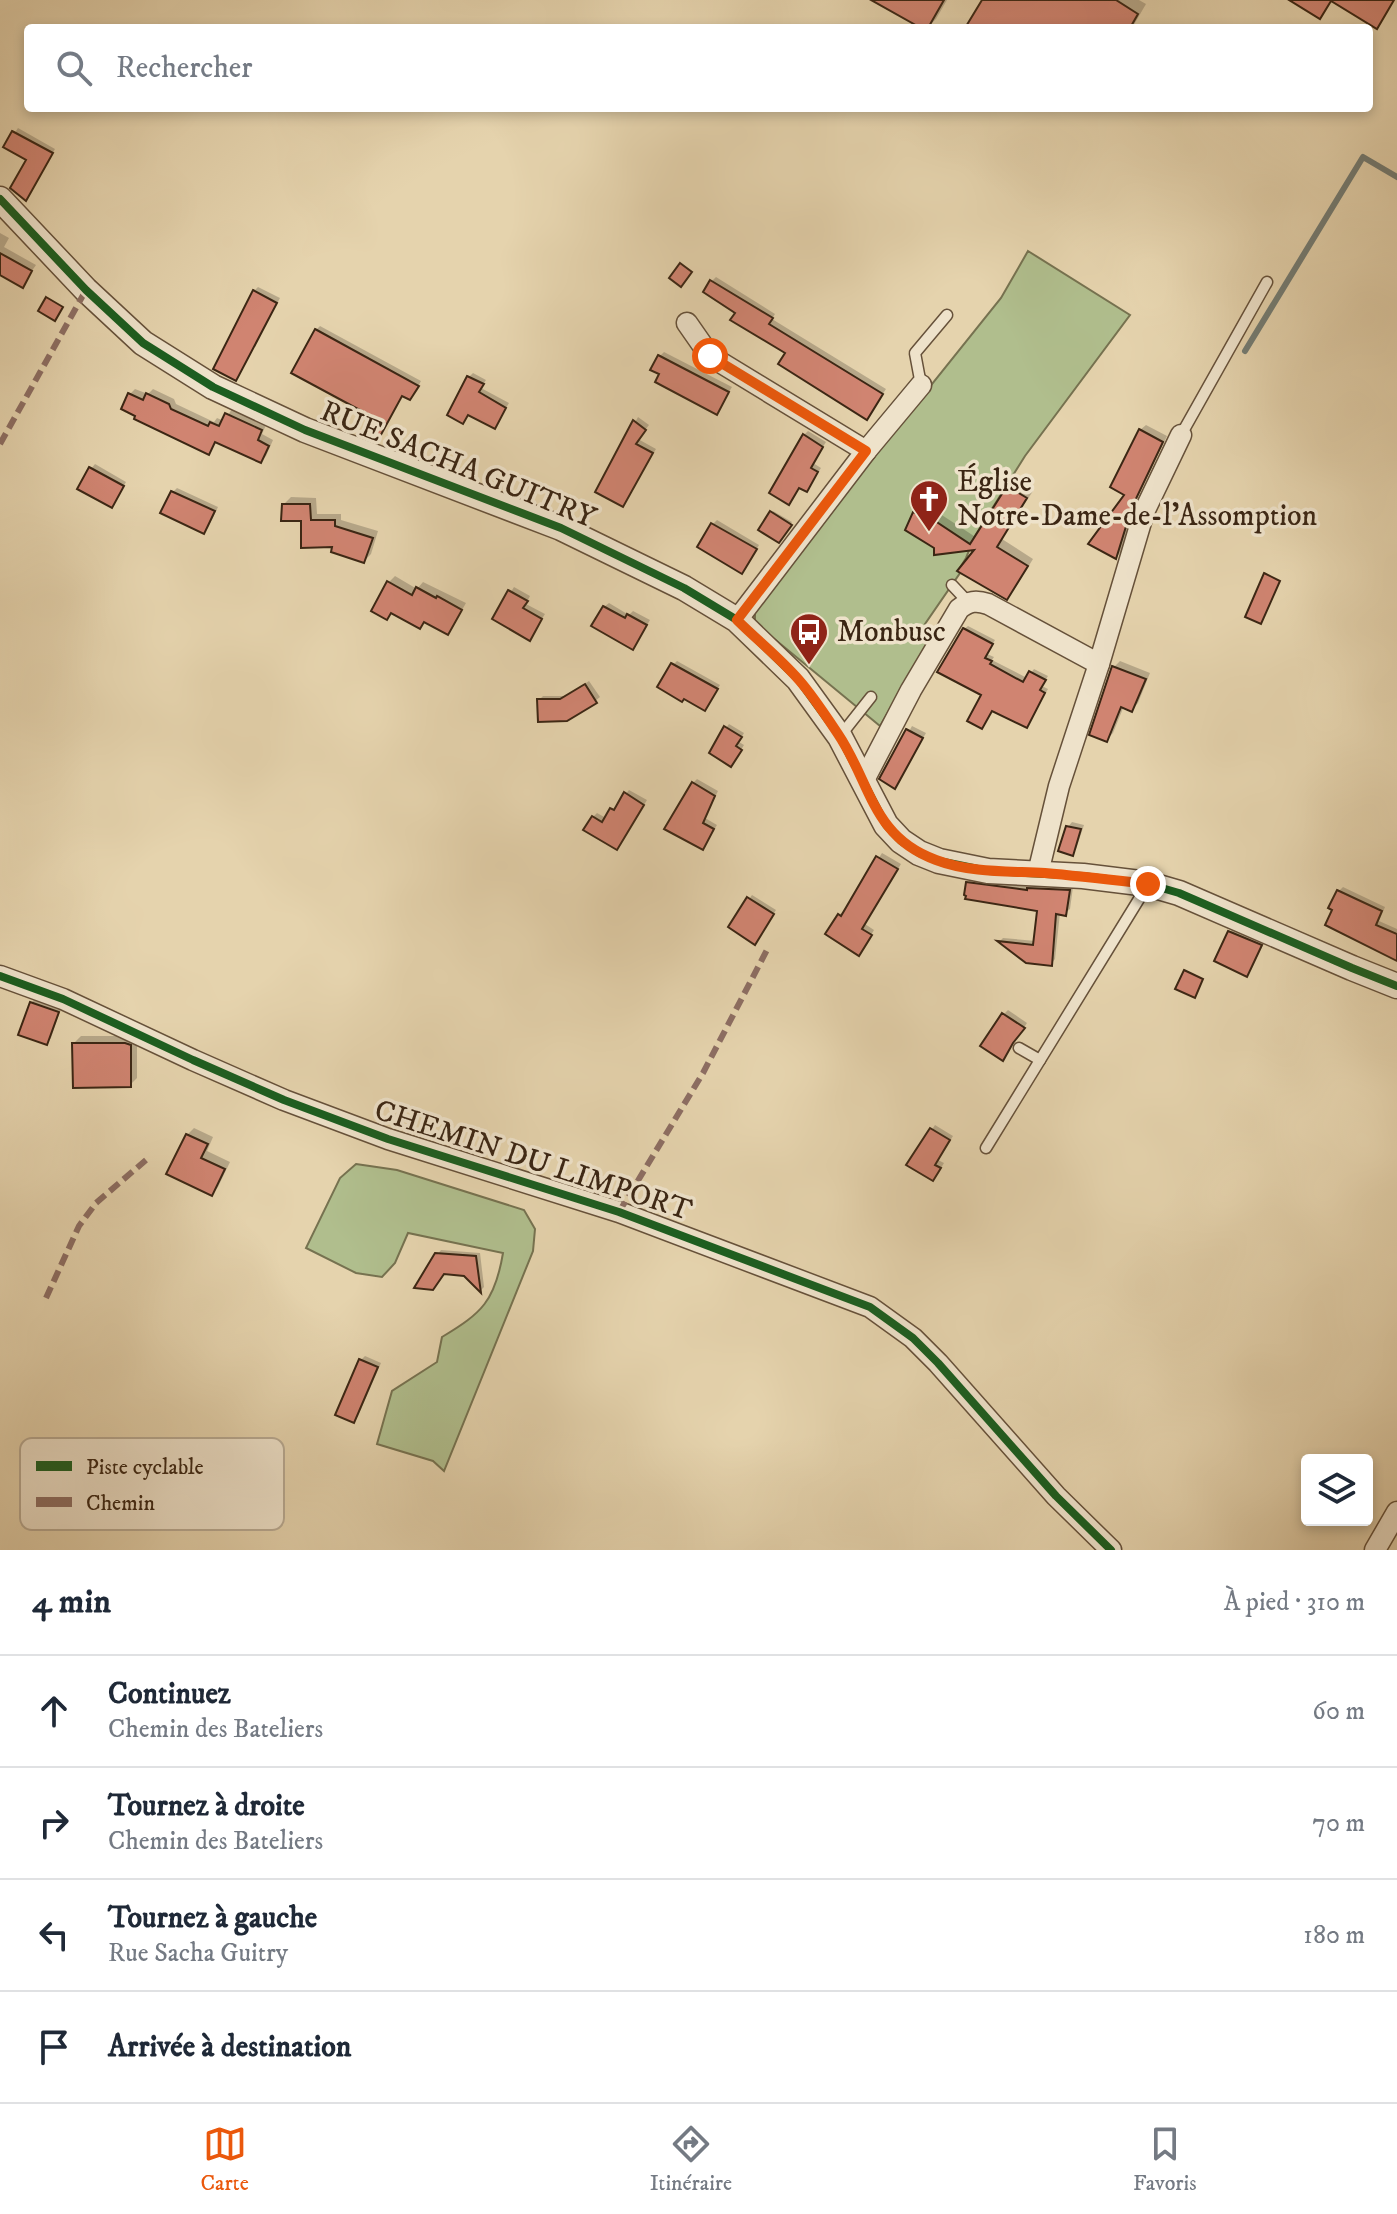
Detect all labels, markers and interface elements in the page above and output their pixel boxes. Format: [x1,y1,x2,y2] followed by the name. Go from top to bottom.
[24,24,1373,112] search box
[52,46,96,90] icon: search
[116,50,252,87] text: Rechercher
[692,338,728,374] route start
[315,393,602,538] street label: RUE SACHA GUITRY
[957,463,1318,535] place label: Église Notre-Dame-de-l'Assomption
[908,478,950,533] church icon: Église Notre-Dame-de-l'Assomption
[788,611,830,666] bus stop icon: Monbusc
[837,614,946,651] place label: Monbusc
[1130,866,1166,902] route end
[370,1092,697,1230] street label: CHEMIN DU LIMPORT
[20,1438,284,1530] legend
[86,1454,204,1481] text: Piste cyclable
[1301,1454,1373,1526] map controls
[1301,1454,1373,1526] button: layers
[86,1490,155,1517] text: Chemin
[32,1581,111,1623] text: 4 min
[1224,1586,1365,1619] text: À pied · 310 m
[108,1676,231,1713] text: Continuez
[32,1689,76,1733] icon: ahead
[1312,1695,1365,1728] text: 60 m
[108,1713,323,1746] text: Chemin des Bateliers
[108,1788,305,1825] text: Tournez à droite
[32,1801,76,1845] icon: right
[1312,1807,1365,1840] text: 70 m
[108,1825,323,1858] text: Chemin des Bateliers
[108,1900,317,1937] text: Tournez à gauche
[32,1913,76,1957] icon: left
[1303,1919,1365,1952] text: 180 m
[108,1937,288,1970] text: Rue Sacha Guitry
[32,2025,76,2069] icon: arrive
[108,2029,352,2066] text: Arrivée à destination
[200,2122,249,2197] tab: Carte
[650,2122,732,2197] tab: Itinéraire
[1133,2122,1197,2197] tab: Favoris

